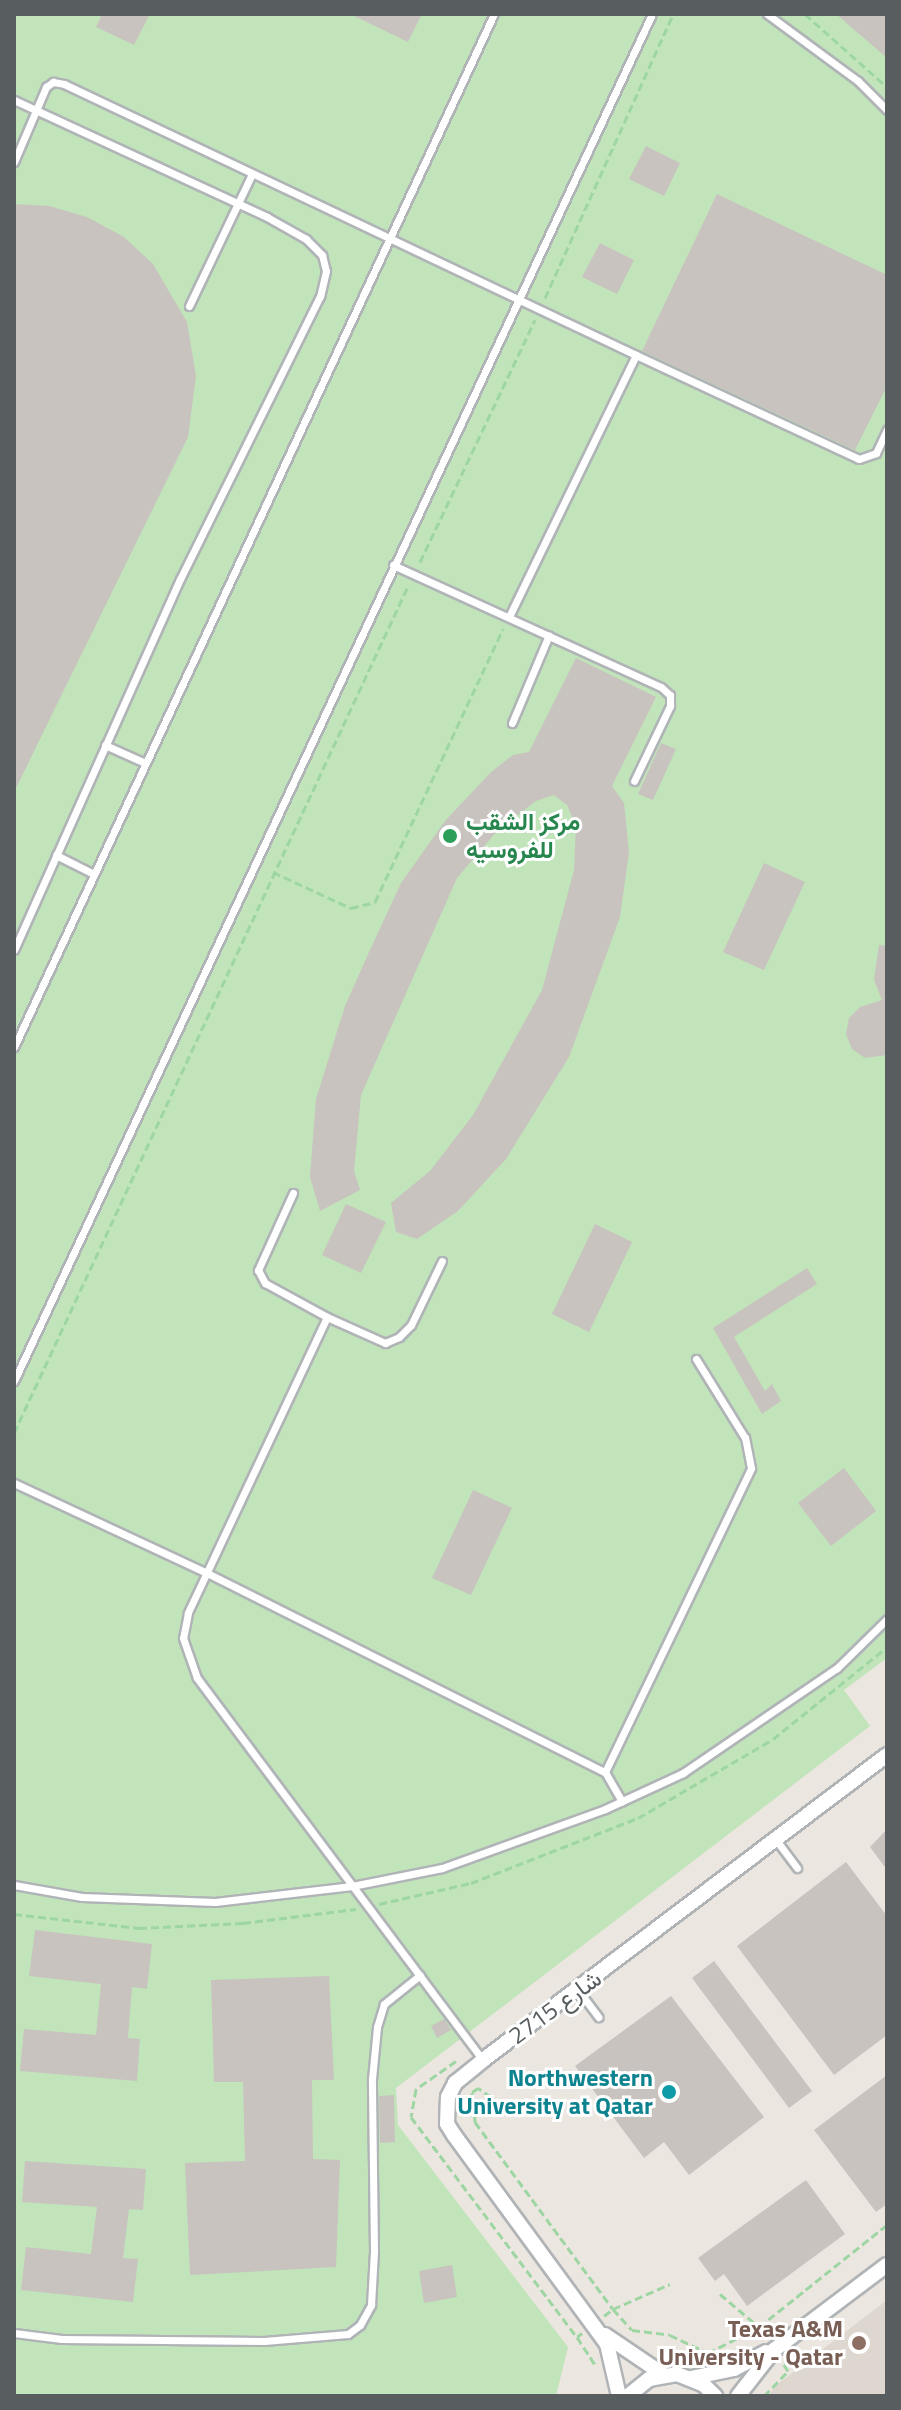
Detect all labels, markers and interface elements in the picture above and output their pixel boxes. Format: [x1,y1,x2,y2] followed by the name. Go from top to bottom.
[466,808,580,864] place label: مركز الشقب للفروسيه
[441,827,459,845] marker: مركز الشقب للفروسيه
[503,1964,607,2050] street label: شارع 2715
[457,2064,653,2120] place label: Northwestern University at Qatar
[660,2083,678,2101] marker: Northwestern University at Qatar
[659,2315,843,2371] place label: Texas A&M University - Qatar
[850,2334,868,2352] marker: Texas A&M University - Qatar

